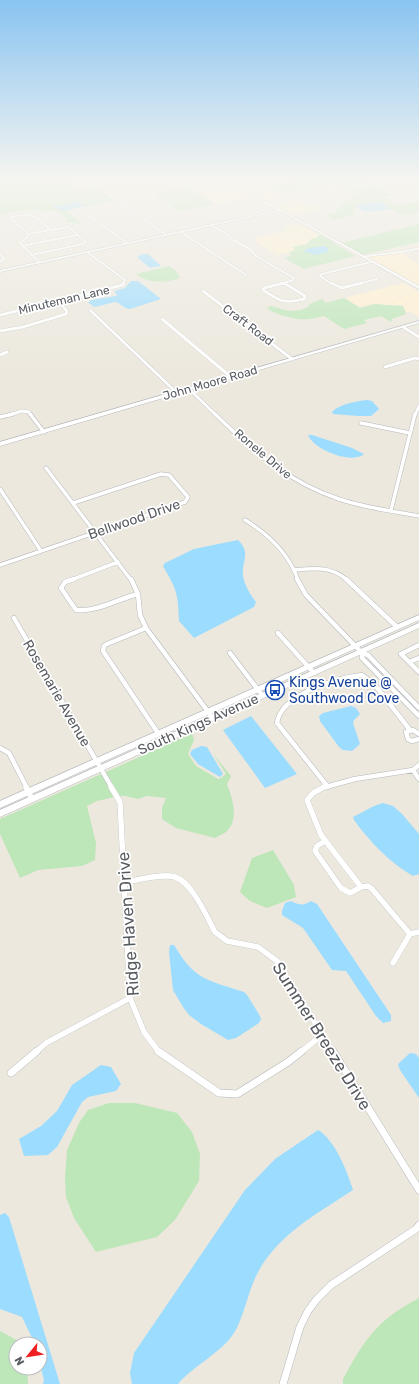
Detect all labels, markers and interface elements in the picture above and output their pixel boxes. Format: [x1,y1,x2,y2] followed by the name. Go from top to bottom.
[17,283,111,317] street label: Minuteman Lane
[220,301,276,349] street label: Craft Road
[161,363,259,403] street label: John Moore Road
[232,426,295,482] street label: Ronele Drive
[86,496,183,543] street label: Bellwood Drive
[19,637,94,750] street label: Rosemarie Avenue
[289,674,400,707] place label: Kings Avenue @ Southwood Cove
[264,679,286,701] bus stop icon: Kings Avenue @ Southwood Cove
[135,690,261,759] street label: South Kings Avenue
[113,851,143,997] street label: Ridge Haven Drive
[268,958,376,1114] street label: Summer Breeze Drive
[8,1336,48,1376] north arrow
[12,1354,27,1367] text: N

